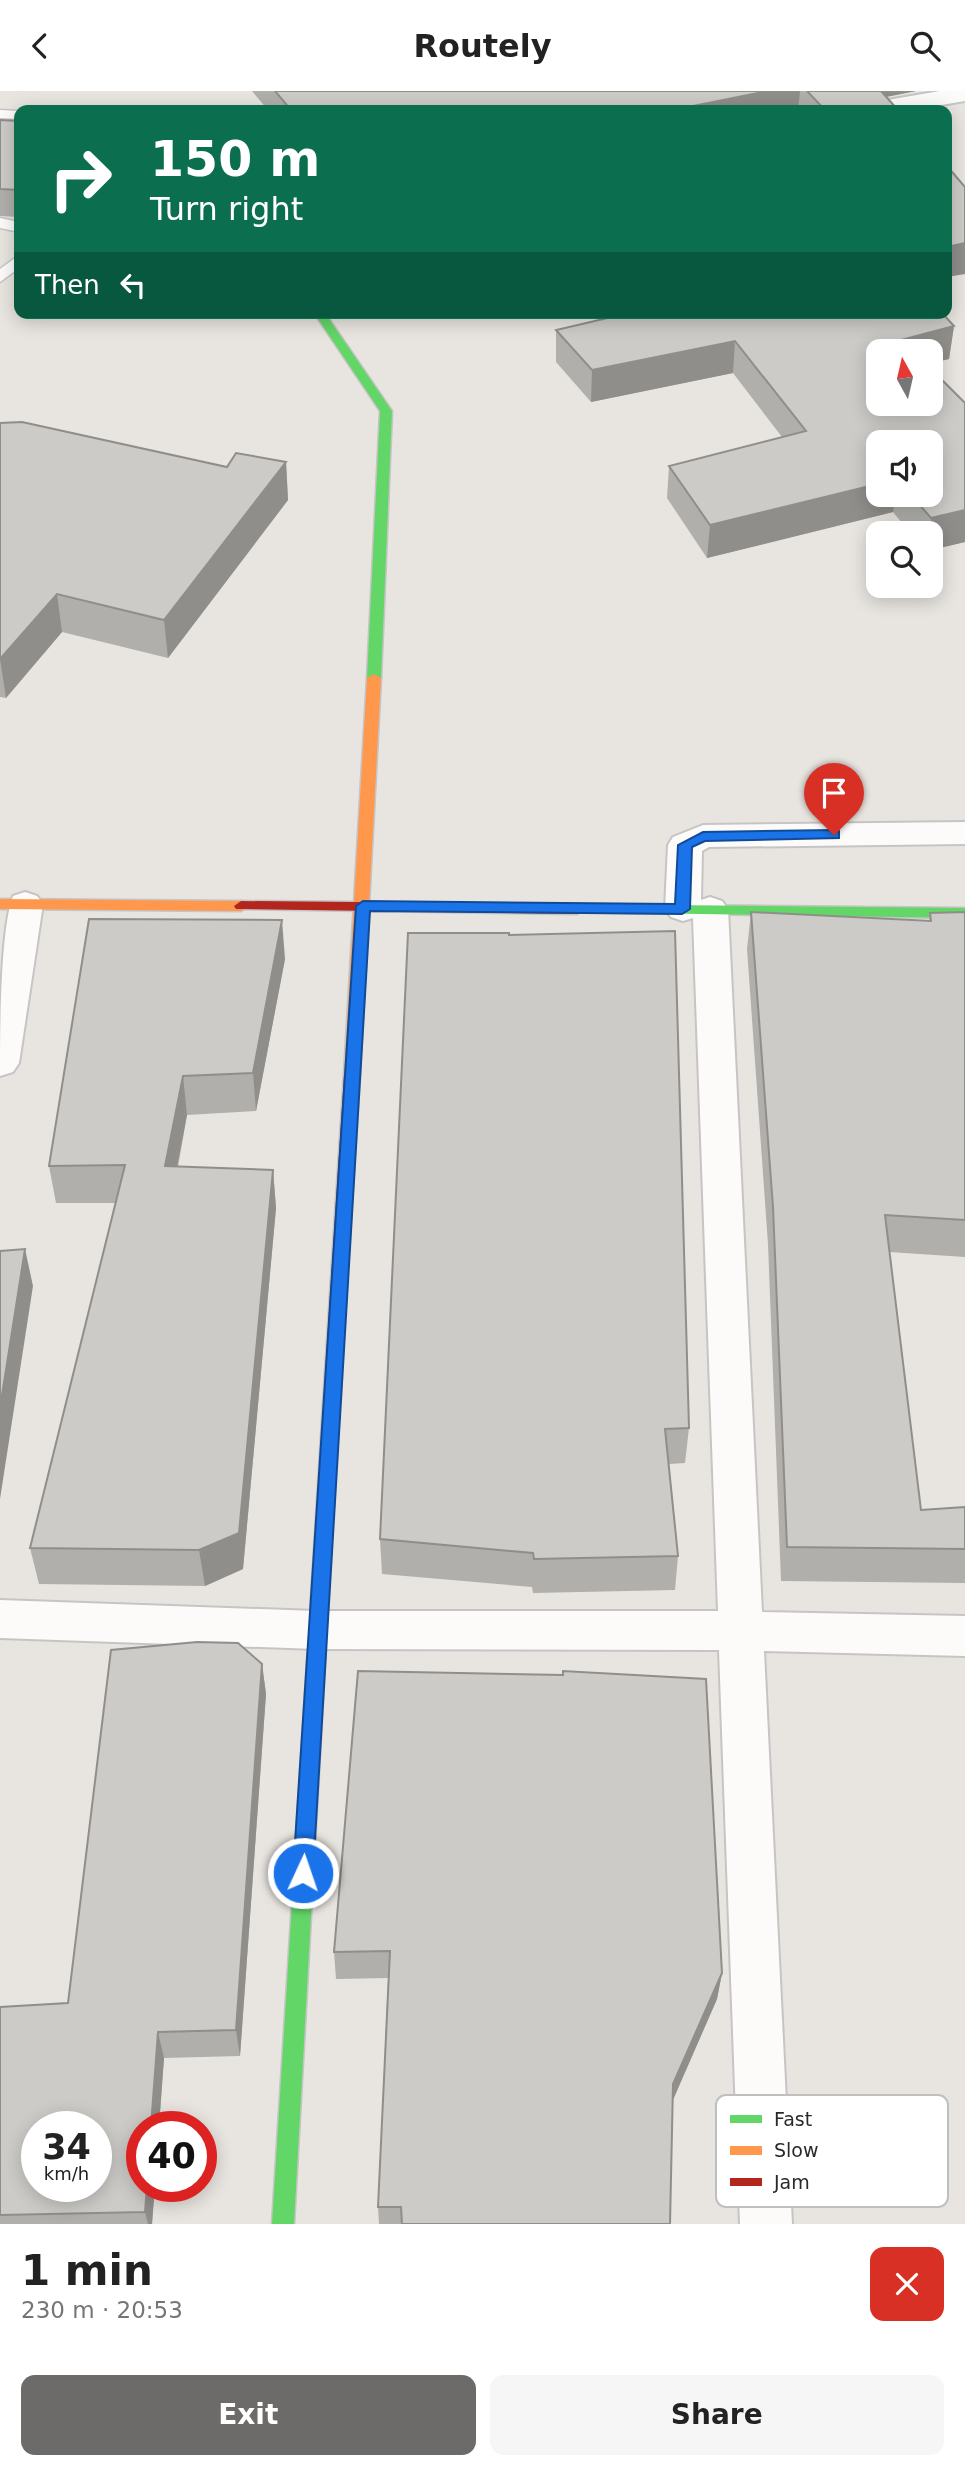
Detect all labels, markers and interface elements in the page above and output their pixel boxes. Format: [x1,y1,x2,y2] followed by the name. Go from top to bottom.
[21,27,59,65] icon: back
[413,27,552,65] text: Routely
[906,27,944,65] icon: search
[150,131,320,188] text: 150 m
[35,133,126,224] icon: right
[150,190,303,228] text: Turn right
[114,266,152,304] icon: left
[35,270,100,300] text: Then
[866,339,943,417] north arrow
[866,339,943,598] map controls
[866,430,943,507] button: sound
[866,521,943,598] button: search
[804,763,864,835] pin
[815,774,853,812] icon: arrive
[266,1836,340,1910] position arrow
[716,2095,948,2207] legend
[774,2108,812,2130] text: Fast
[126,2111,217,2202] speed limit sign: 40
[42,2127,91,2167] text: 34
[774,2139,819,2161] text: Slow
[44,2163,89,2184] text: km/h
[773,2171,810,2193] text: Jam
[21,2246,153,2295] text: 1 min
[870,2247,944,2321] button: close
[21,2297,183,2323] text: 230 m · 20:53
[21,2375,476,2455] button: Exit
[490,2375,944,2455] button: Share

